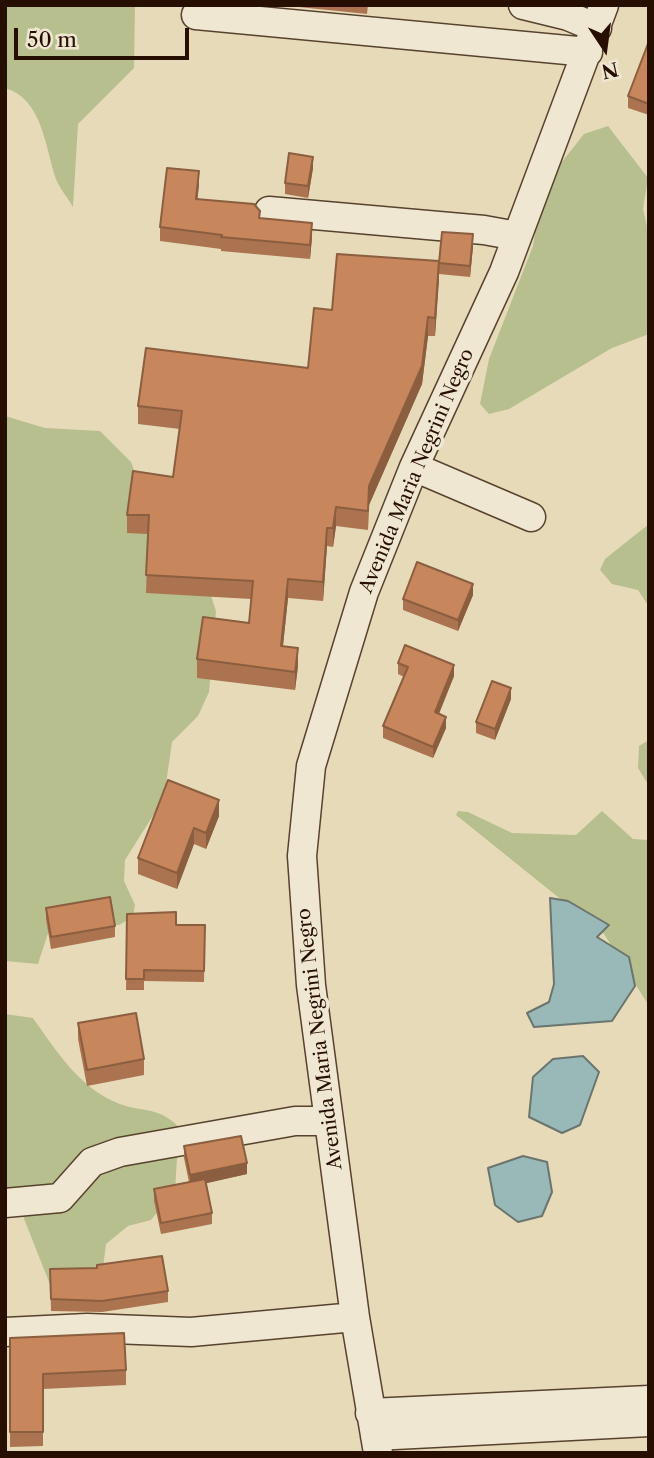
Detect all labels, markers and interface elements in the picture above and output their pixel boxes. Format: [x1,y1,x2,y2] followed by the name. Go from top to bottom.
[18,14,192,58] scale bar
[570,14,640,84] north arrow
[27,27,77,52] text: 50 m
[599,57,620,83] text: N
[355,345,479,597] street label: Avenida Maria Negrini Negro
[293,907,347,1171] street label: Avenida Maria Negrini Negro

